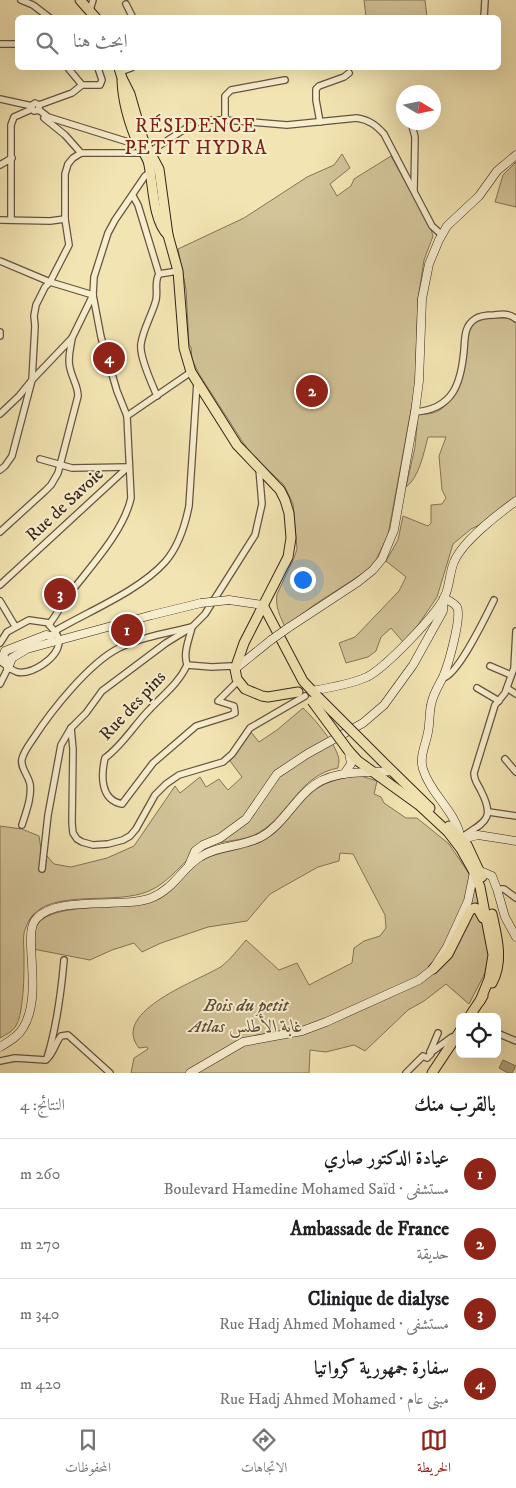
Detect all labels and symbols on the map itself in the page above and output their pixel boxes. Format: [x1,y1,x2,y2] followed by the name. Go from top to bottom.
[396,85,441,130] north arrow
[124,114,268,160] district label: RÉSIDENCE PETIT HYDRA
[93,339,125,377] pin: 4
[296,372,328,410] pin: 2
[22,464,108,546] street label: Rue de Savoie
[290,567,316,593] your location
[44,575,76,613] pin: 3
[111,611,143,649] pin: 1
[95,667,171,745] street label: Rue des pins
[187,995,303,1038] park label: Bois du petit Atlas غابة الأطلس

